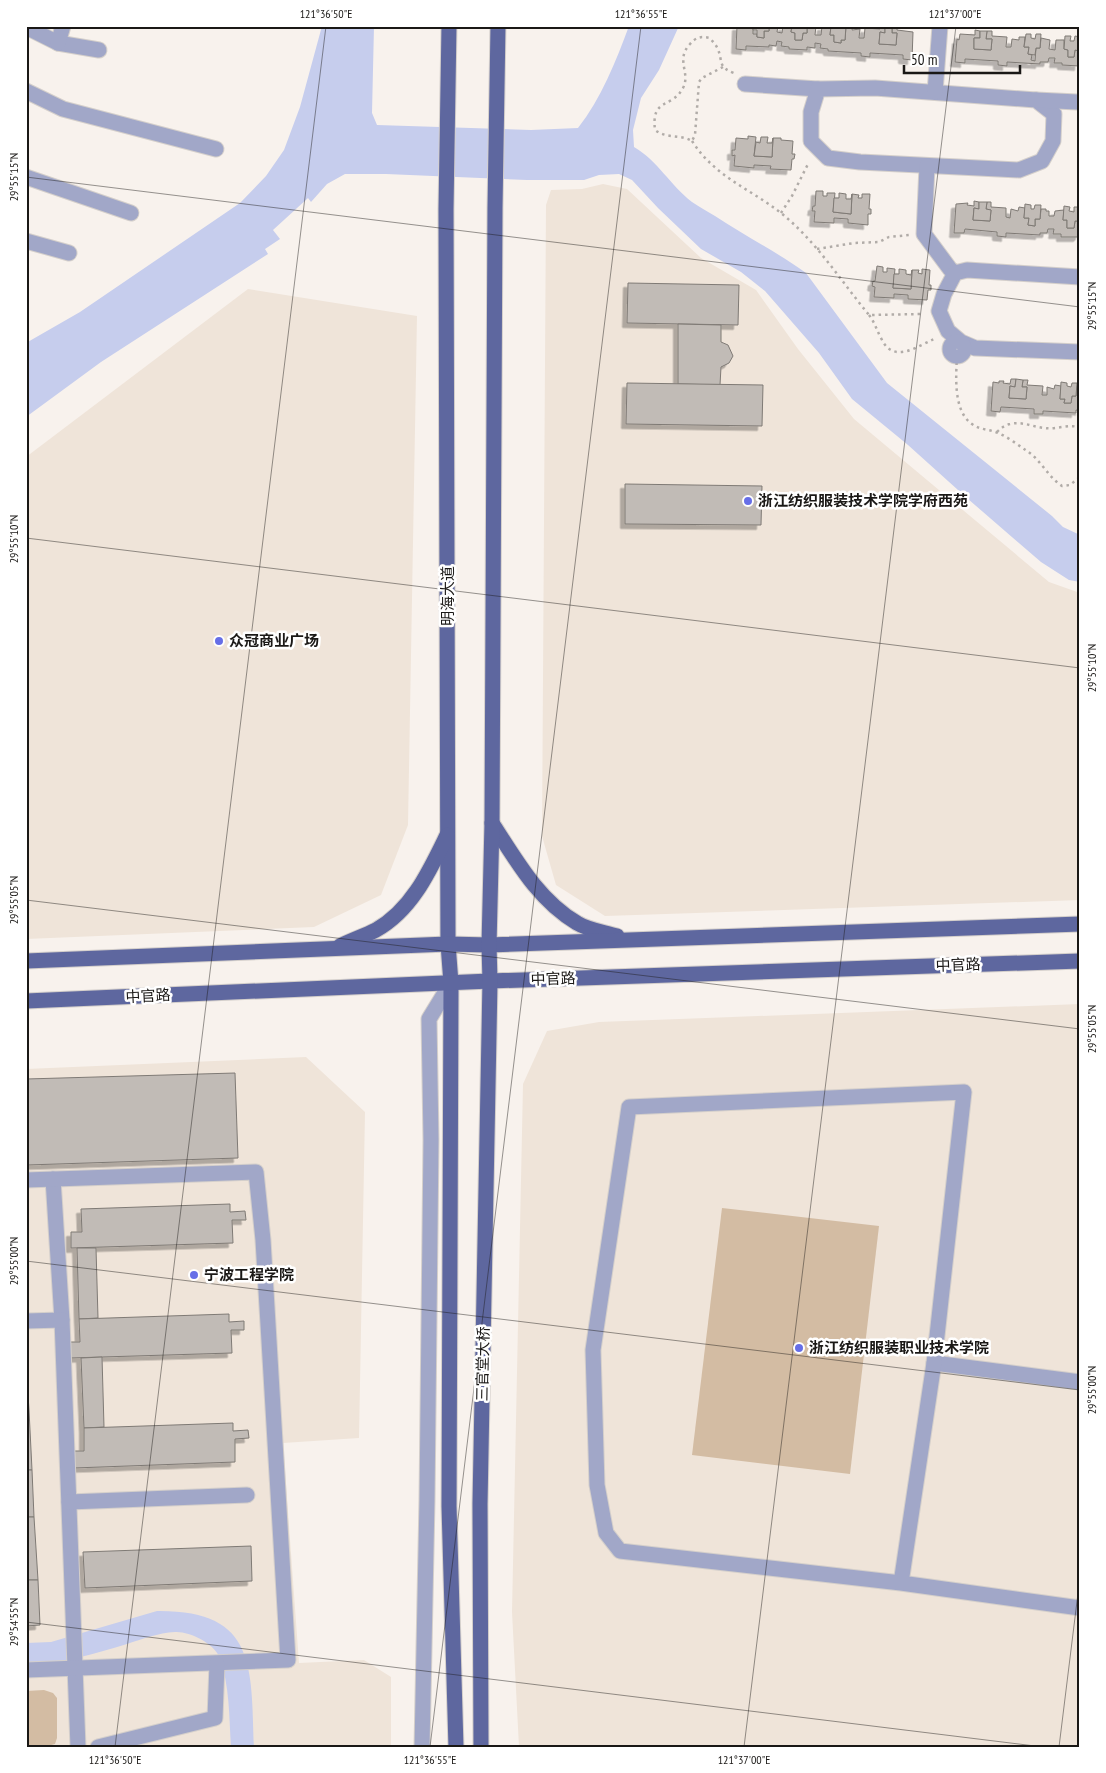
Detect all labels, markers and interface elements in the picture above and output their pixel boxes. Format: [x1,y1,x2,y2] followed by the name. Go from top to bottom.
[300,6,352,21] text: 121°36'50"E
[615,6,667,21] text: 121°36'55"E
[929,6,981,21] text: 121°37'00"E
[904,42,1020,74] scale bar
[911,50,937,69] text: 50 m
[6,153,21,201] text: 29°55'15"N
[1084,282,1099,330] text: 29°55'15"N
[758,491,968,510] place label: 浙江纺织服装技术学院学府西苑
[742,495,754,507] marker: 浙江纺织服装技术学院学府西苑
[6,515,21,563] text: 29°55'10"N
[438,566,457,626] street label: 明海大道
[229,631,319,650] place label: 众冠商业广场
[213,635,225,647] marker: 众冠商业广场
[1084,644,1099,692] text: 29°55'10"N
[6,876,21,924] text: 29°55'05"N
[935,954,981,975] street label: 中官路
[530,968,576,989] street label: 中官路
[125,985,171,1006] street label: 中官路
[1084,1005,1099,1053] text: 29°55'05"N
[6,1237,21,1285] text: 29°55'00"N
[204,1265,294,1284] place label: 宁波工程学院
[188,1269,200,1281] marker: 宁波工程学院
[472,1326,493,1402] street label: 三官堂大桥
[809,1338,989,1357] place label: 浙江纺织服装职业技术学院
[793,1342,805,1354] marker: 浙江纺织服装职业技术学院
[1084,1366,1099,1414] text: 29°55'00"N
[6,1598,21,1646] text: 29°54'55"N
[89,1752,141,1767] text: 121°36'50"E
[404,1752,456,1767] text: 121°36'55"E
[718,1752,770,1767] text: 121°37'00"E

